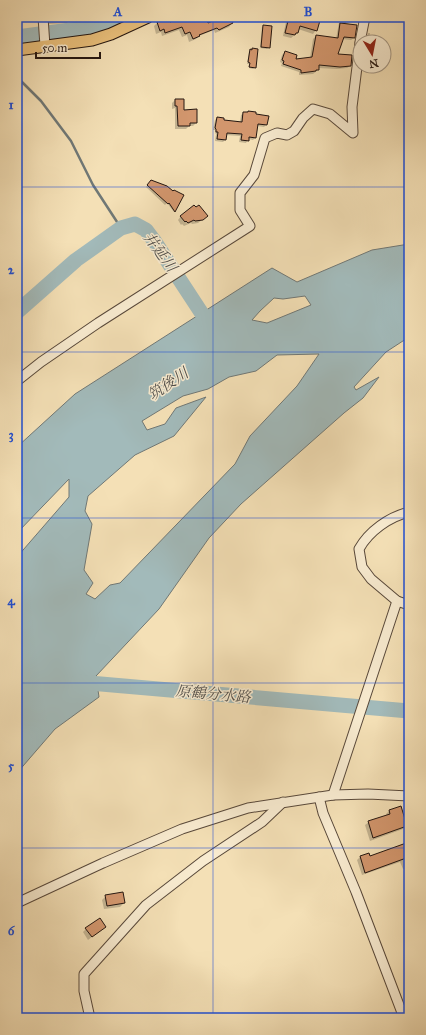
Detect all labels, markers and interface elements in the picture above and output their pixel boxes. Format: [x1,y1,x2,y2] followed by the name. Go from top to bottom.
[113,4,123,20] text: A
[304,4,313,20] text: B
[36,34,100,60] scale bar
[352,34,392,74] north arrow
[42,41,67,55] text: 50 m
[367,56,379,71] text: N
[8,97,14,113] text: 1
[139,229,182,277] water label: 井延川
[8,262,15,278] text: 2
[144,363,193,404] water label: 筑後川
[8,427,14,443] text: 3
[7,593,15,609] text: 4
[175,682,252,706] water label: 原鶴分水路
[8,758,15,774] text: 5
[8,923,16,939] text: 6

